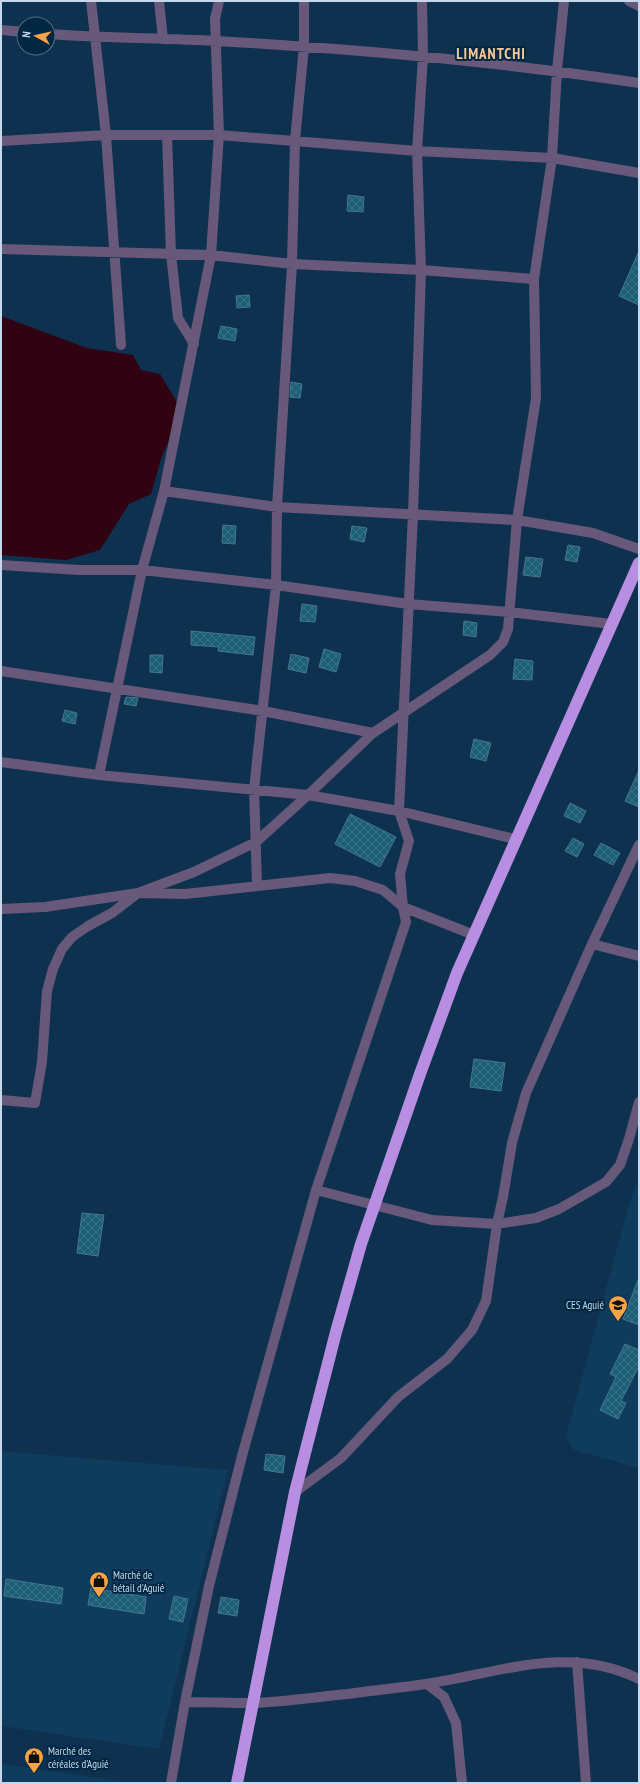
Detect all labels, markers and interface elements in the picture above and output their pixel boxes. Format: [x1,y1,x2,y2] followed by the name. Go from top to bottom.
[16,16,56,56] north arrow
[19,31,33,39] text: N
[456,44,526,63] district label: LIMANTCHI
[607,1294,629,1322] school or university icon: CES Aguié
[566,1298,604,1312] place label: CES Aguié
[113,1568,165,1595] place label: Marché de bétail d'Aguié
[88,1570,110,1598] shop icon: Marché de bétail d'Aguié
[48,1744,109,1771] place label: Marché des céréales d'Aguié
[23,1746,45,1774] shop icon: Marché des céréales d'Aguié

